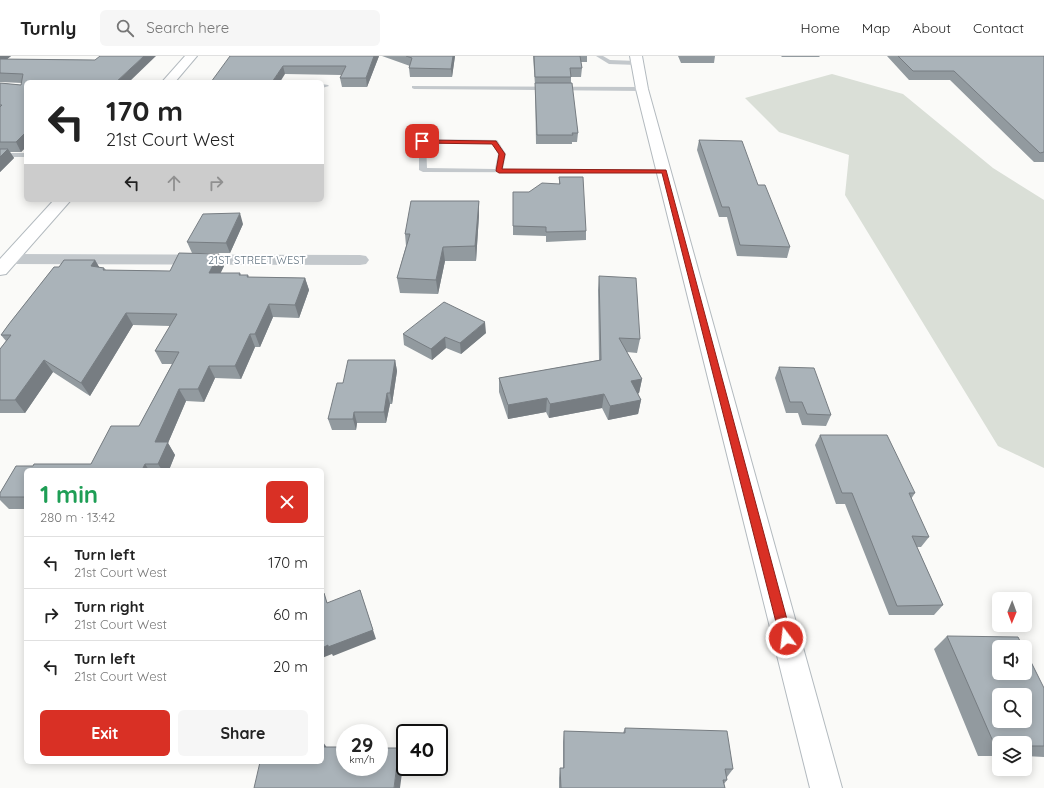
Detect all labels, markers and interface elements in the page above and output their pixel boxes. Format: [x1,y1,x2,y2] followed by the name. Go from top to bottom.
[100,10,380,46] search box
[20,16,76,40] text: Turnly
[114,17,136,39] icon: search
[146,18,229,37] text: Search here
[801,19,840,37] text: Home
[862,19,890,37] text: Map
[912,19,951,37] text: About
[973,19,1024,37] text: Contact
[106,93,183,128] text: 170 m
[40,96,92,148] icon: left
[405,124,439,158] pin
[106,128,235,151] text: 21st Court West
[411,130,433,152] icon: arrive
[121,172,143,194] icon: left
[163,172,185,194] icon: ahead
[205,172,227,194] icon: right
[208,253,306,267] street label: 21ST STREET WEST
[40,479,98,509] text: 1 min
[266,481,308,523] button: close
[40,509,115,525] text: 280 m · 13:42
[74,545,136,564] text: Turn left
[40,552,62,574] icon: left
[268,553,308,572] text: 170 m
[74,564,167,580] text: 21st Court West
[992,592,1032,632] north arrow
[992,592,1032,776] map controls
[74,597,145,616] text: Turn right
[40,604,62,626] icon: right
[273,605,308,624] text: 60 m
[74,616,167,632] text: 21st Court West
[765,617,807,659] position arrow
[992,640,1032,680] button: sound
[74,649,136,668] text: Turn left
[40,656,62,678] icon: left
[273,657,308,676] text: 20 m
[74,668,167,684] text: 21st Court West
[992,688,1032,728] button: search
[40,710,170,756] button: Exit
[178,710,308,756] button: Share
[396,724,448,776] speed limit sign: 40
[351,732,373,757] text: 29
[992,736,1032,776] button: layers
[349,753,375,766] text: km/h

